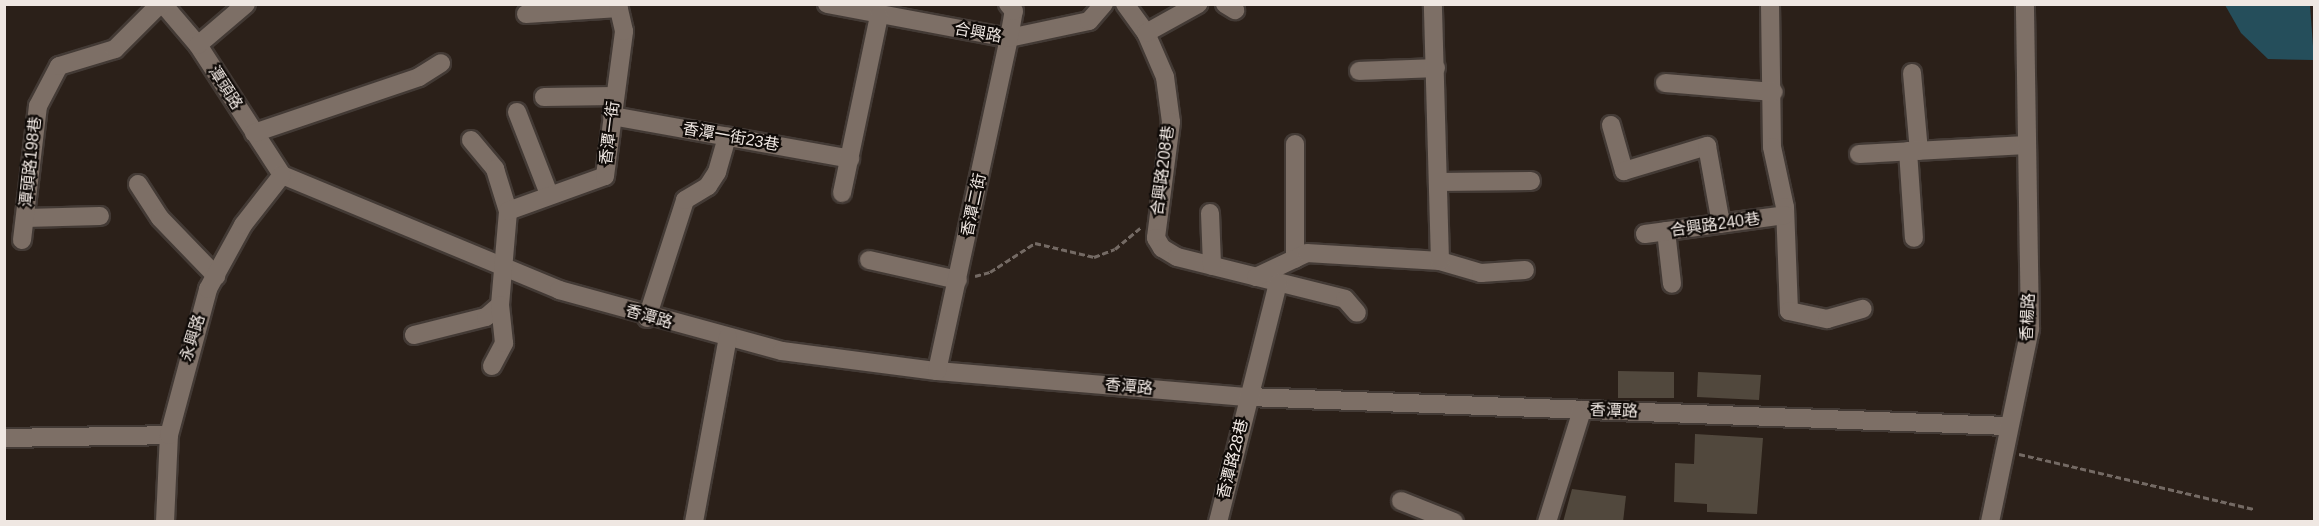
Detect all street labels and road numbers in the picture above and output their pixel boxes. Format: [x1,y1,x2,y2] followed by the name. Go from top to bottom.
[953,19,1003,47] street label: 合興路
[204,63,246,113] street label: 潭頭路
[597,100,623,166] street label: 香潭一街
[17,116,45,208] street label: 潭頭路198巷
[681,119,781,155] street label: 香潭一街23巷
[1148,125,1178,217] street label: 合興路208巷
[958,172,990,238] street label: 香潭二街
[1669,209,1761,241] street label: 合興路240巷
[2017,293,2039,341] street label: 香楊路
[623,301,675,333] street label: 香潭路
[177,312,209,364] street label: 永興路
[1104,375,1154,399] street label: 香潭路
[1590,401,1638,421] street label: 香潭路
[1214,417,1252,501] street label: 香潭路28巷

